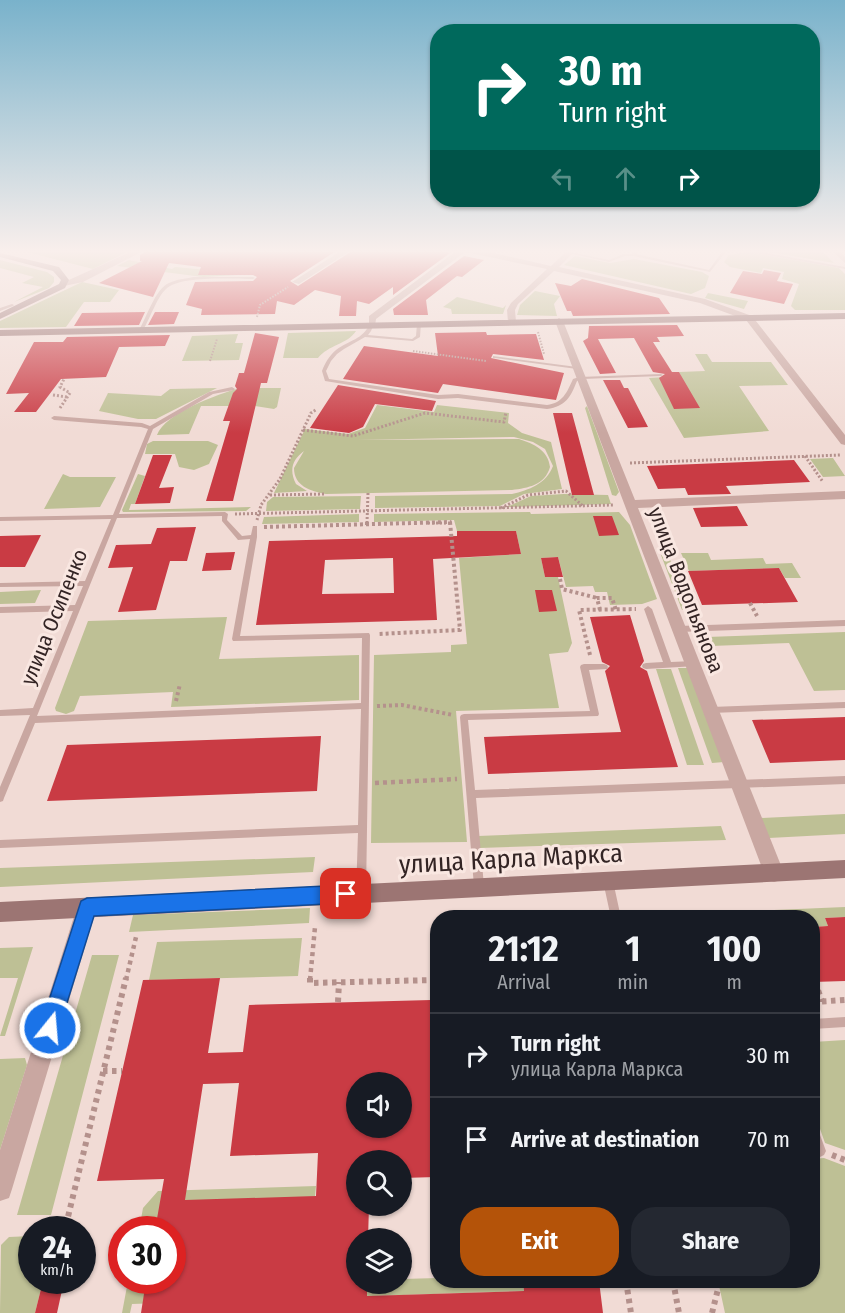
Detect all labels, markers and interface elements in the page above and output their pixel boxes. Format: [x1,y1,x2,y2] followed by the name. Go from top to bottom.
[559,46,643,96] text: 30 m
[460,48,538,126] icon: right
[559,97,667,129] text: Turn right
[546,162,579,195] icon: left
[609,162,642,195] icon: ahead
[672,162,705,195] icon: right
[642,503,730,677] street label: улица Водопьянова
[15,545,93,689] street label: улица Осипенко
[398,838,624,880] street label: улица Карла Маркса
[320,868,371,919] pin
[329,877,362,910] icon: arrive
[489,927,559,971] text: 21:12
[625,927,640,971] text: 1
[707,927,761,971] text: 100
[497,970,550,994] text: Arrival
[617,970,648,994] text: min
[726,970,742,994] text: m
[18,996,82,1060] position arrow
[511,1030,600,1057] text: Turn right
[460,1039,493,1072] icon: right
[747,1042,790,1069] text: 30 m
[511,1057,683,1081] text: улица Карла Маркса
[346,1072,412,1294] map controls
[346,1072,412,1138] button: sound
[460,1123,493,1156] icon: arrive
[511,1126,699,1153] text: Arrive at destination
[748,1126,790,1153] text: 70 m
[346,1150,412,1216] button: search
[460,1207,619,1276] button: Exit
[631,1207,790,1276] button: Share
[108,1216,186,1294] speed limit sign: 30
[346,1228,412,1294] button: layers
[43,1230,71,1266] text: 24
[40,1261,74,1279] text: km/h

